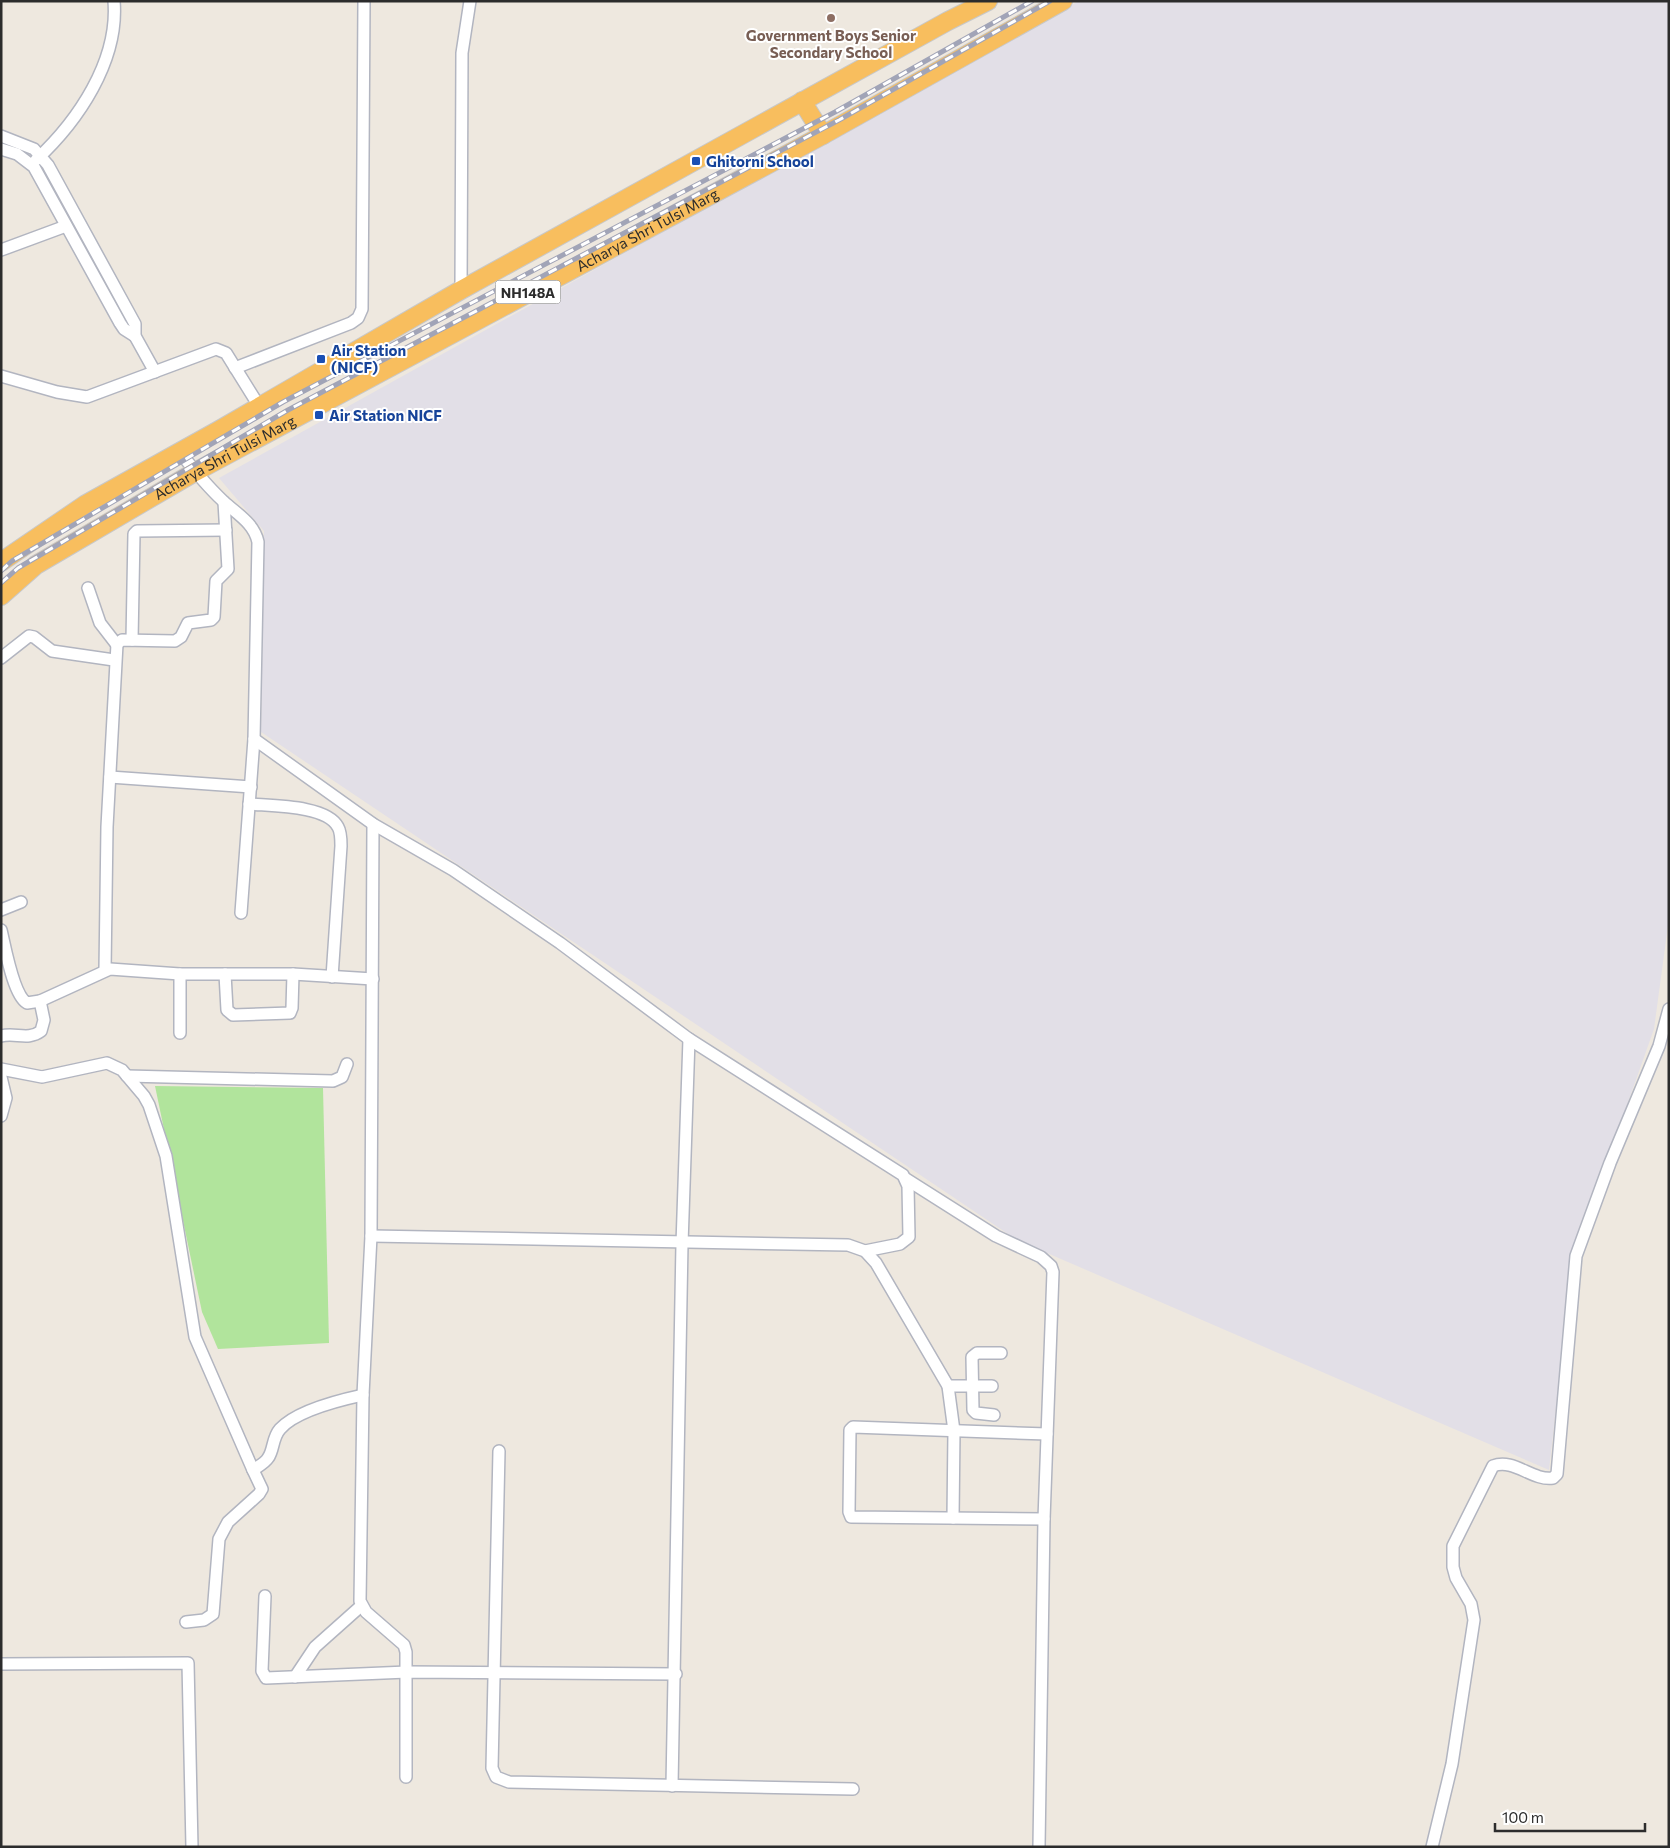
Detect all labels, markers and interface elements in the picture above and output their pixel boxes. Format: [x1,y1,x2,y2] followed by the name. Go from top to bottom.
[825,12,837,24] marker: Government Boys Senior Secondary School
[746,26,916,61] place label: Government Boys Senior Secondary School
[706,152,814,170] place label: Ghitorni School
[690,155,702,167] marker: Ghitorni School
[573,184,721,275] street label: Acharya Shri Tulsi Marg
[496,280,560,304] road number: NH148A
[331,341,406,376] place label: Air Station (NICF)
[315,353,327,365] marker: Air Station (NICF)
[329,406,442,424] place label: Air Station NICF
[313,409,325,421] marker: Air Station NICF
[150,411,298,503] street label: Acharya Shri Tulsi Marg
[1495,1800,1645,1832] scale bar
[1502,1808,1544,1826] text: 100 m

